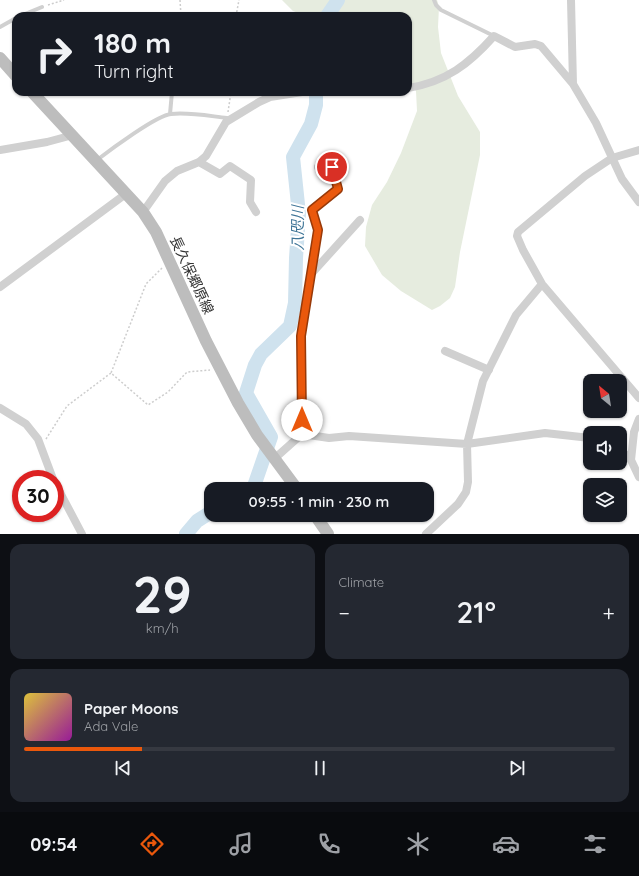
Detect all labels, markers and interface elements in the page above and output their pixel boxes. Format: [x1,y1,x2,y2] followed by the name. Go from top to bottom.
[94,25,171,60] text: 180 m
[28,28,80,80] icon: right
[94,60,174,83] text: Turn right
[315,150,349,184] pin
[321,156,343,178] icon: arrive
[288,204,307,251] water label: 八咫川
[166,233,218,317] street label: 長久保郷原線
[583,374,627,418] north arrow
[583,374,627,522] map controls
[281,399,323,441] position arrow
[583,426,627,470] button: sound
[12,470,64,522] speed limit sign: 30
[583,478,627,522] button: layers
[249,492,389,511] text: 09:55 · 1 min · 230 m
[133,561,192,626] text: 29
[339,574,384,590] text: Climate
[456,593,496,631] text: 21°
[339,599,350,627] text: −
[603,599,615,627] text: +
[146,620,179,636] text: km/h
[84,699,179,718] text: Paper Moons
[84,718,138,734] text: Ada Vale
[112,757,134,779] icon: previous
[309,757,331,779] icon: pause
[506,757,528,779] icon: next
[138,830,166,858] icon: directions
[227,830,255,858] icon: music
[315,830,343,858] icon: phone
[404,830,432,858] icon: climate
[492,830,520,858] icon: car
[581,830,609,858] icon: filters
[30,833,77,856] text: 09:54

